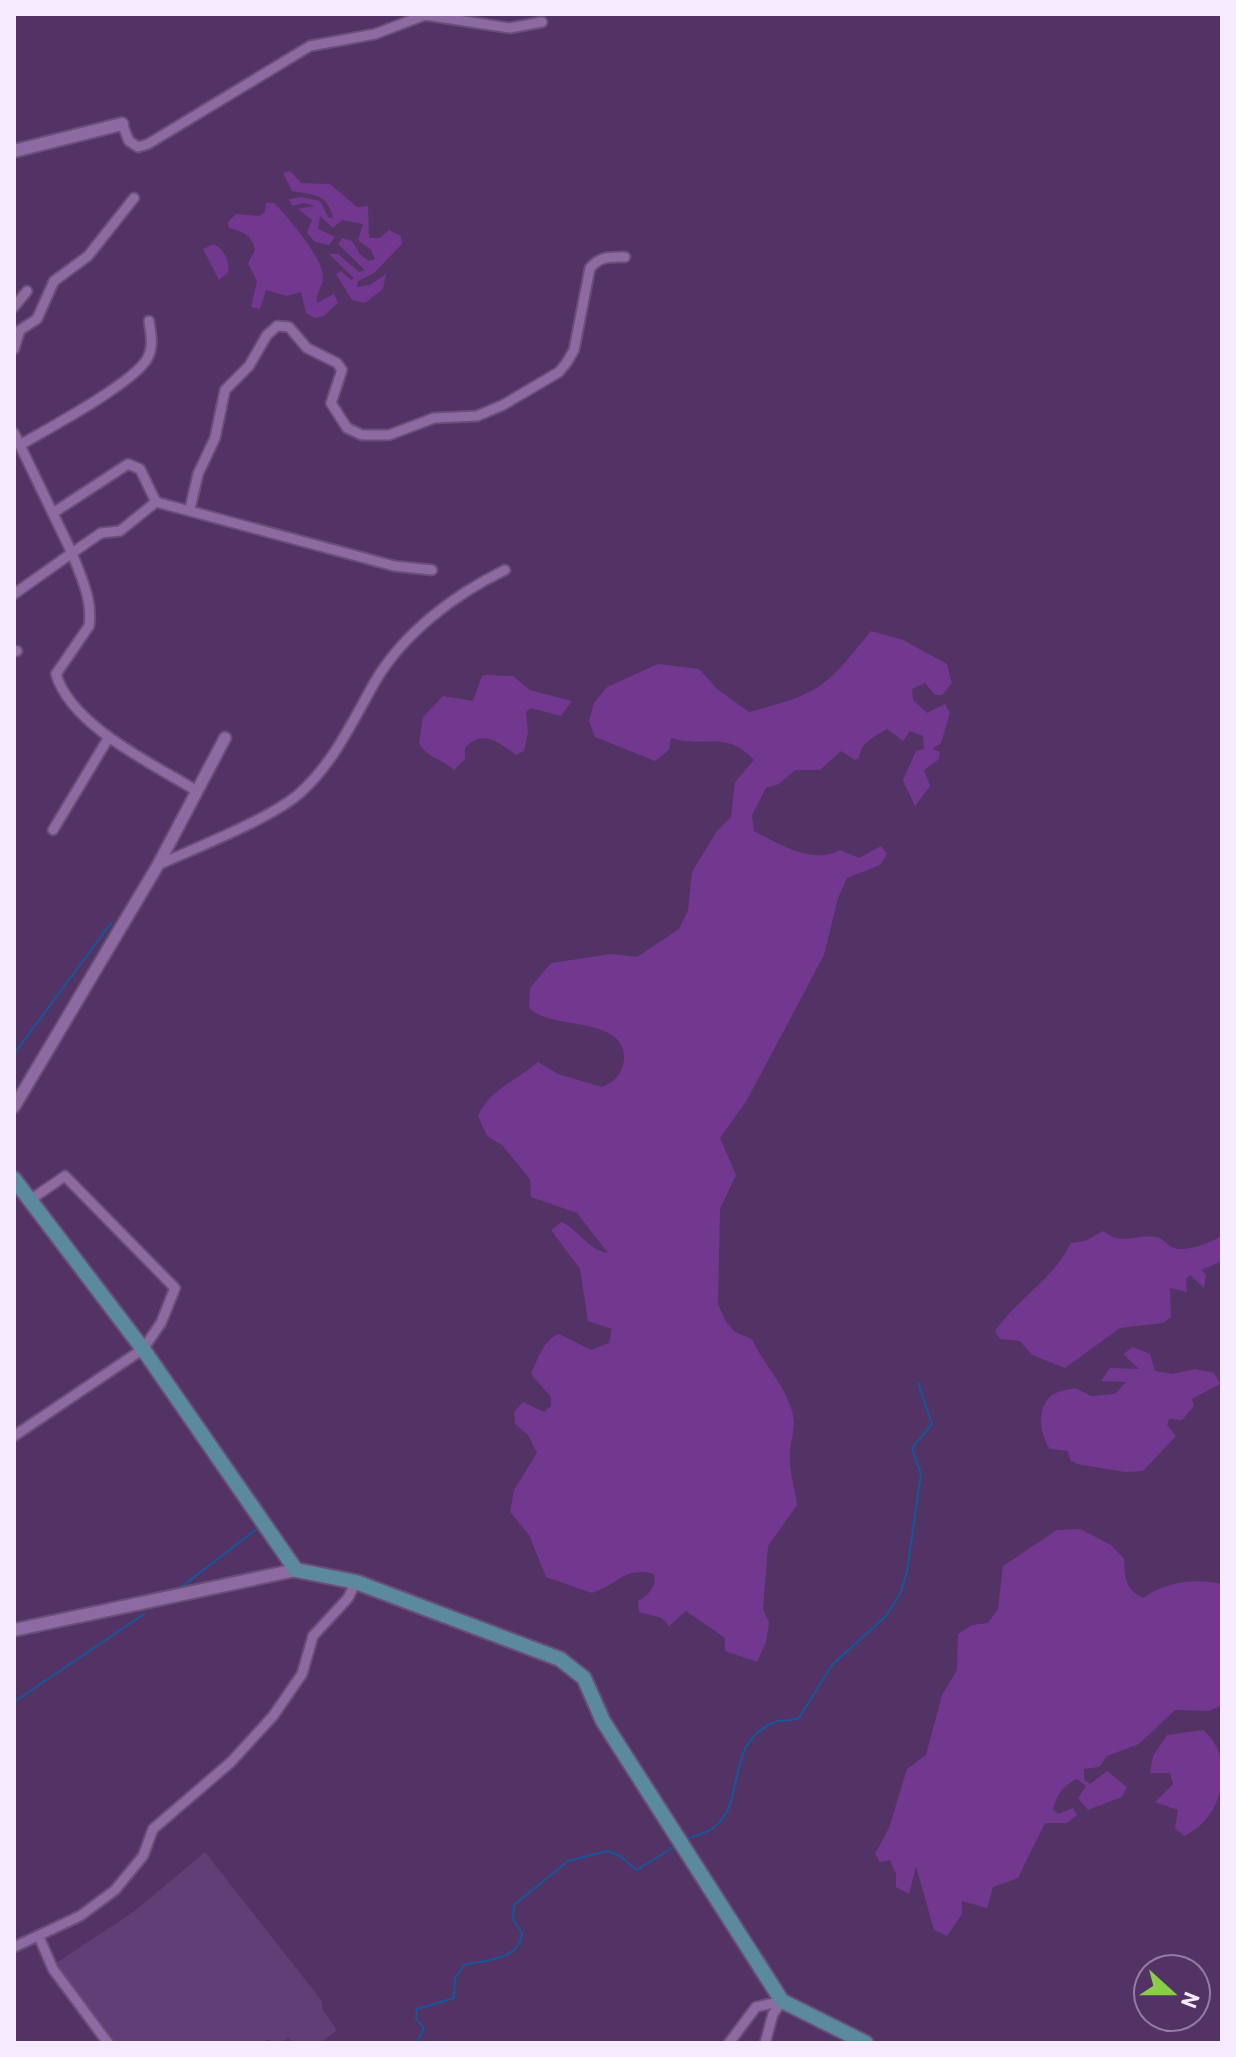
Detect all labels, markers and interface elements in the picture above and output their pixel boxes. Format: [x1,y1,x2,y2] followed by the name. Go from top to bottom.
[1132,1953,1212,2033] north arrow
[1177,1989,1206,2012] text: N

